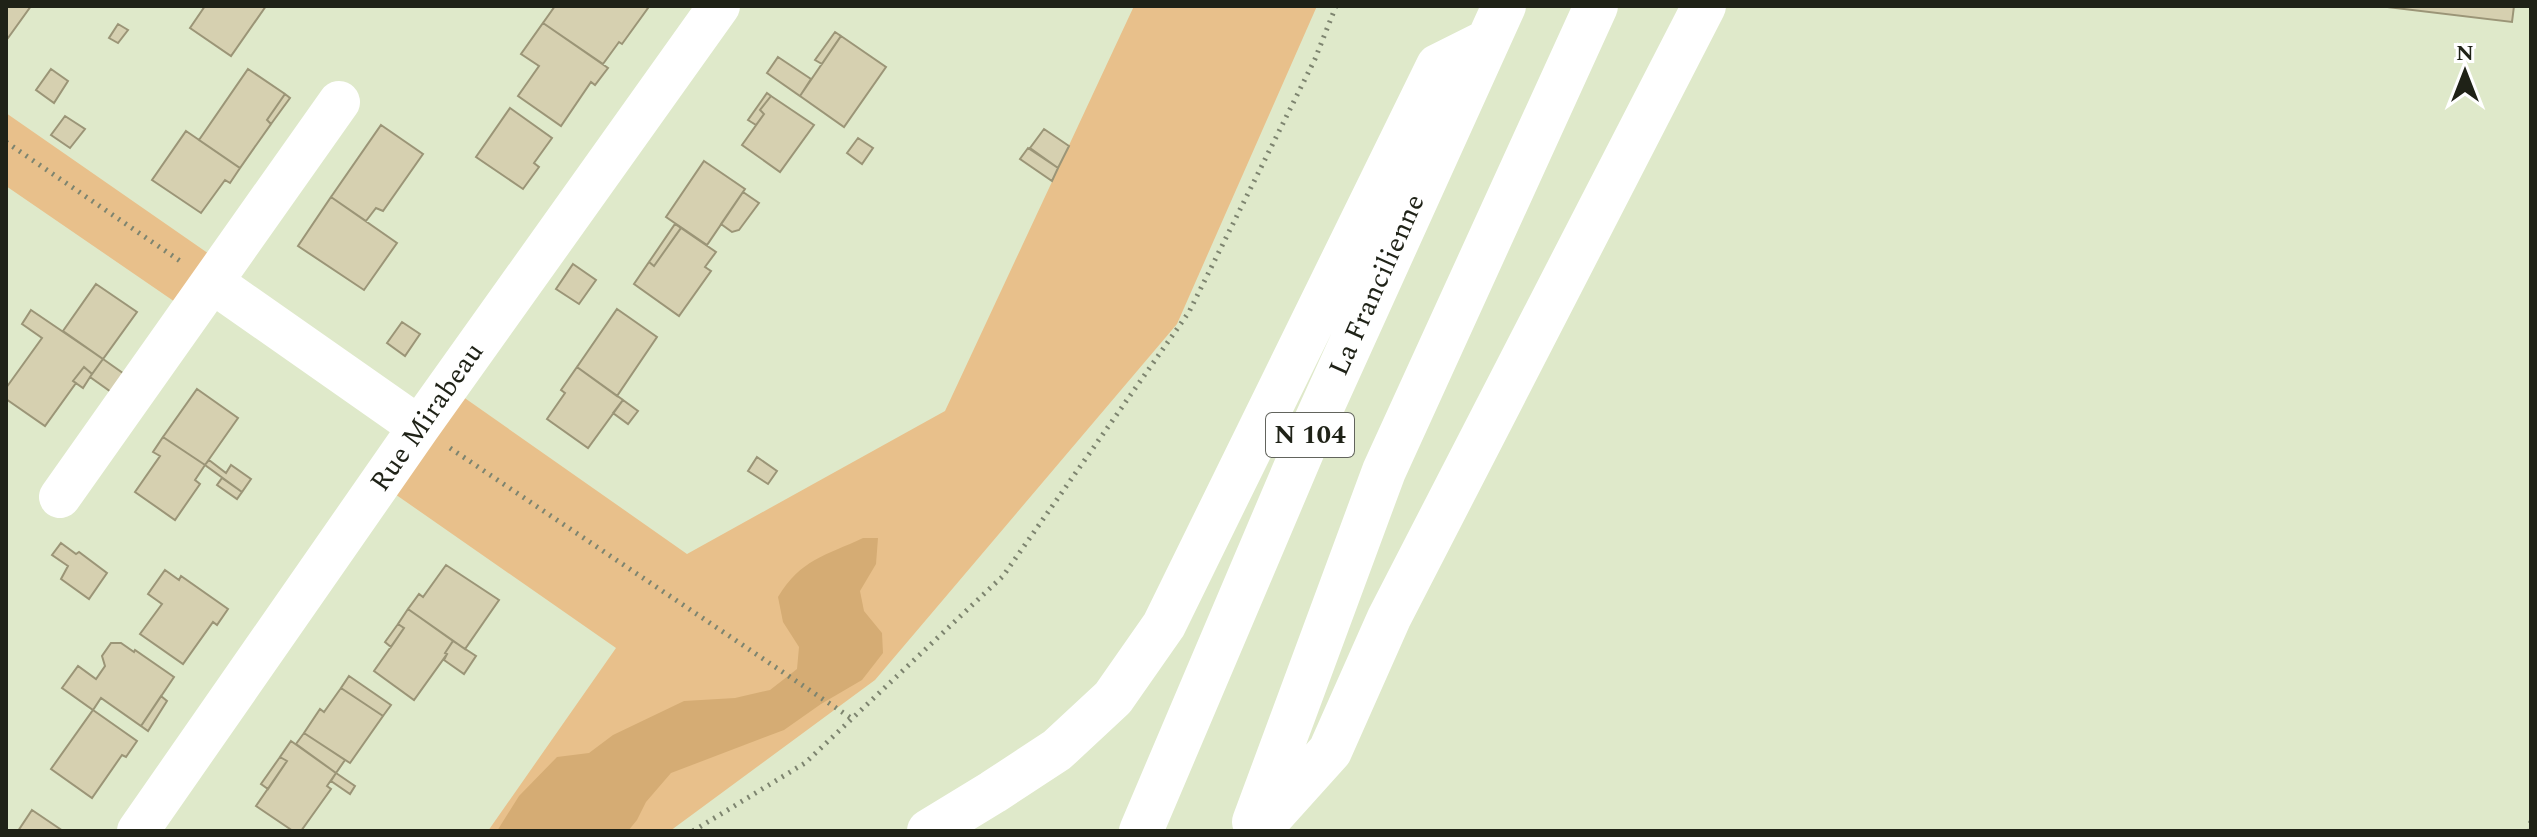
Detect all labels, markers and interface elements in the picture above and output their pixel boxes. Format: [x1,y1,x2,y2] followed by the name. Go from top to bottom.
[2425,32,2505,112] north arrow
[2456,37,2474,70] text: N
[1318,187,1436,383] street label: La Francilienne
[359,333,495,501] street label: Rue Mirabeau
[1266,413,1354,457] road number: N 104

